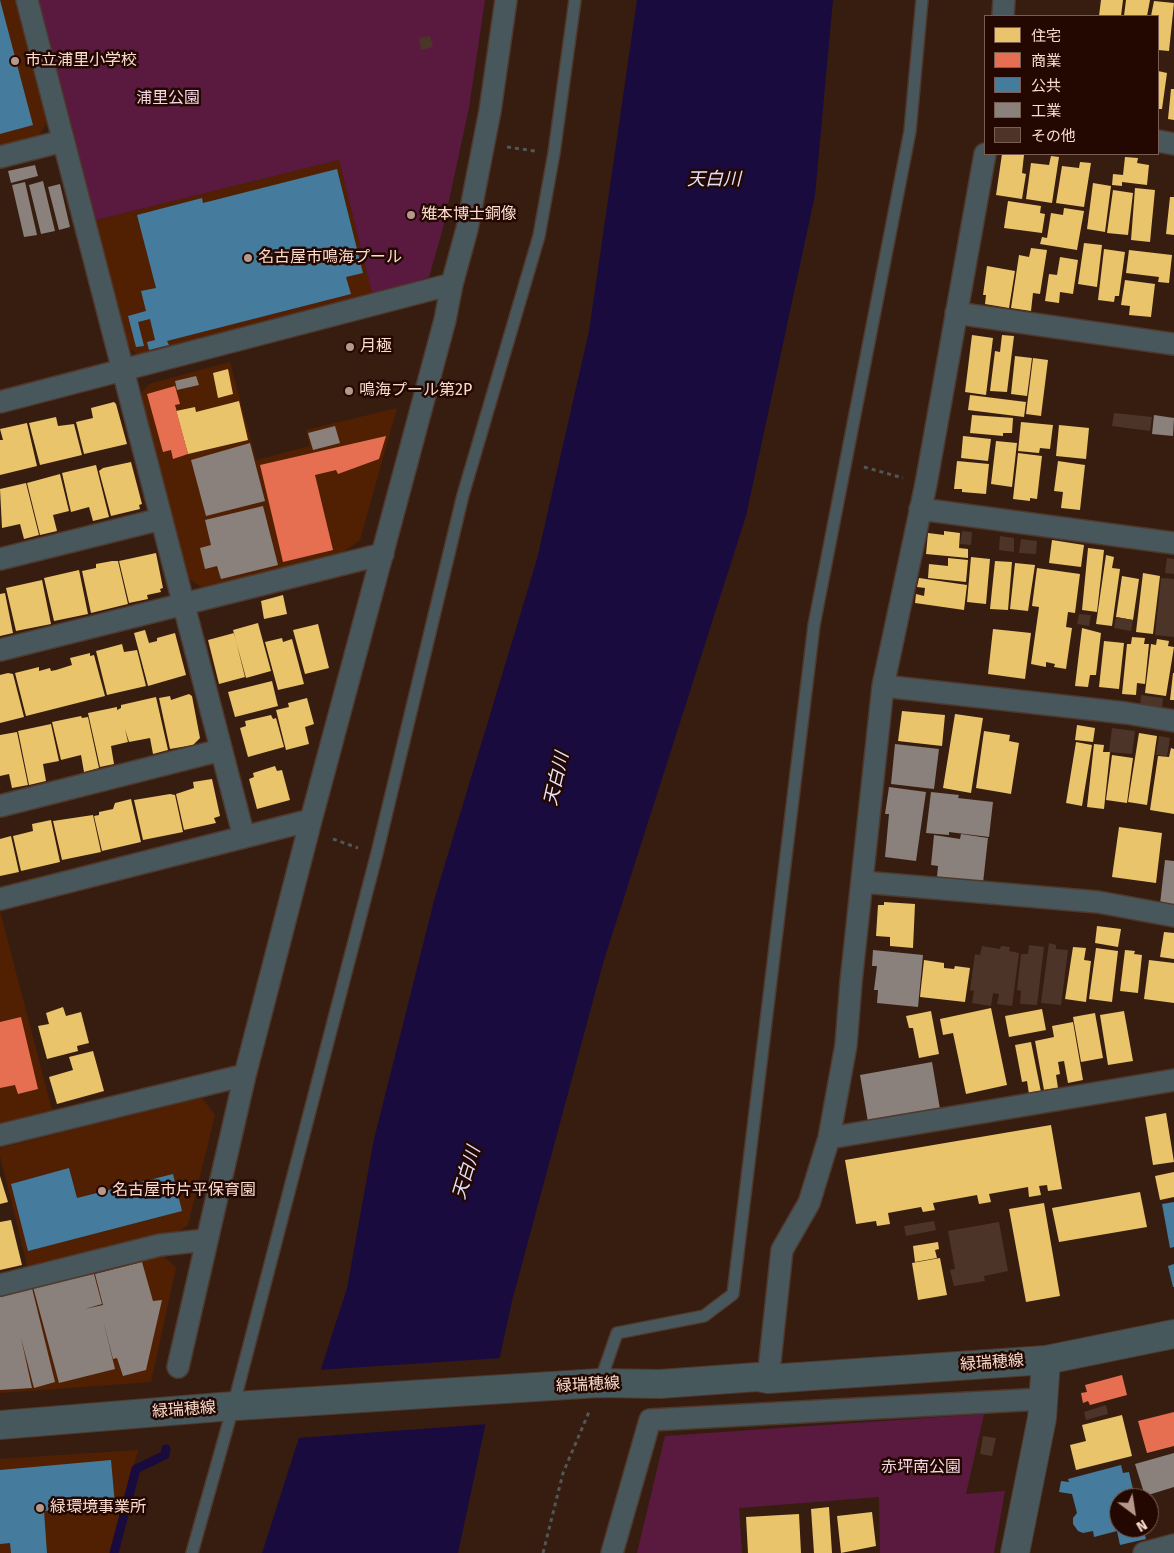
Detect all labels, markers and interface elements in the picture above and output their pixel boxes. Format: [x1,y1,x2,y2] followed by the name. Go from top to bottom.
[984,15,1159,155] legend
[1031,27,1061,45] text: 住宅
[25,51,137,71] place label: 市立浦里小学校
[1031,52,1061,70] text: 商業
[9,55,21,67] marker: 市立浦里小学校
[1031,77,1061,95] text: 公共
[136,89,200,109] park label: 浦里公園
[1031,102,1061,120] text: 工業
[1031,127,1076,145] text: その他
[687,169,741,191] water label: 天白川
[421,205,517,225] place label: 雉本博士銅像
[405,209,417,221] marker: 雉本博士銅像
[258,248,402,268] place label: 名古屋市鳴海プール
[242,252,254,264] marker: 名古屋市鳴海プール
[360,337,392,357] place label: 月極
[344,341,356,353] marker: 月極
[359,381,472,401] place label: 鳴海プール第2P
[343,385,355,397] marker: 鳴海プール第2P
[540,750,574,808] water label: 天白川
[449,1144,485,1202] water label: 天白川
[112,1181,256,1201] place label: 名古屋市片平保育園
[96,1185,108,1197] marker: 名古屋市片平保育園
[959,1351,1025,1375] street label: 緑瑞穂線
[556,1374,620,1396] street label: 緑瑞穂線
[151,1398,217,1422] street label: 緑瑞穂線
[881,1458,961,1478] park label: 赤坪南公園
[1109,1488,1159,1538] north arrow
[50,1498,146,1518] place label: 緑環境事業所
[34,1502,46,1514] marker: 緑環境事業所
[1133,1516,1150,1535] text: N

